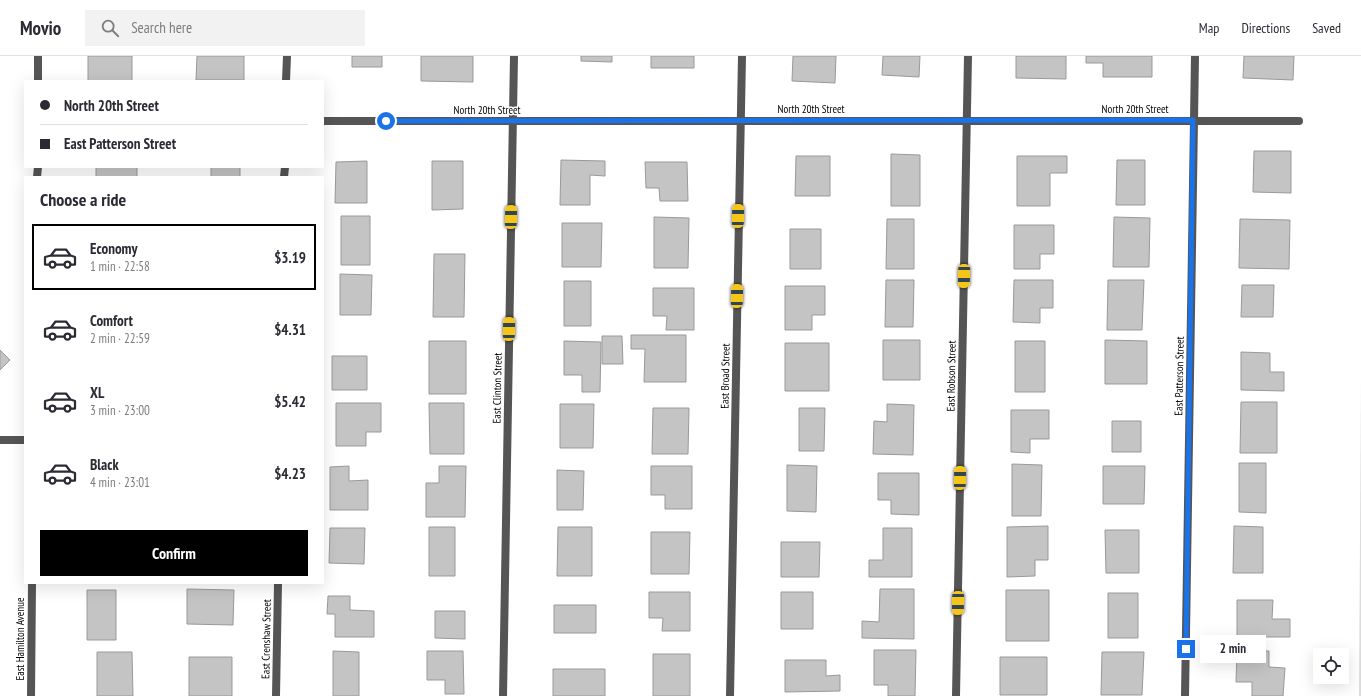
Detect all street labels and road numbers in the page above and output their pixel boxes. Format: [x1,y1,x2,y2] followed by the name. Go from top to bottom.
[777,102,845,116] street label: North 20th Street
[1101,102,1169,116] street label: North 20th Street
[453,103,521,117] street label: North 20th Street
[1171,336,1187,416] street label: East Patterson Street
[943,340,959,412] street label: East Robson Street
[717,343,733,409] street label: East Broad Street
[489,353,505,423] street label: East Clinton Street
[13,597,27,680] street label: East Hamilton Avenue
[258,599,274,679] street label: East Crenshaw Street

